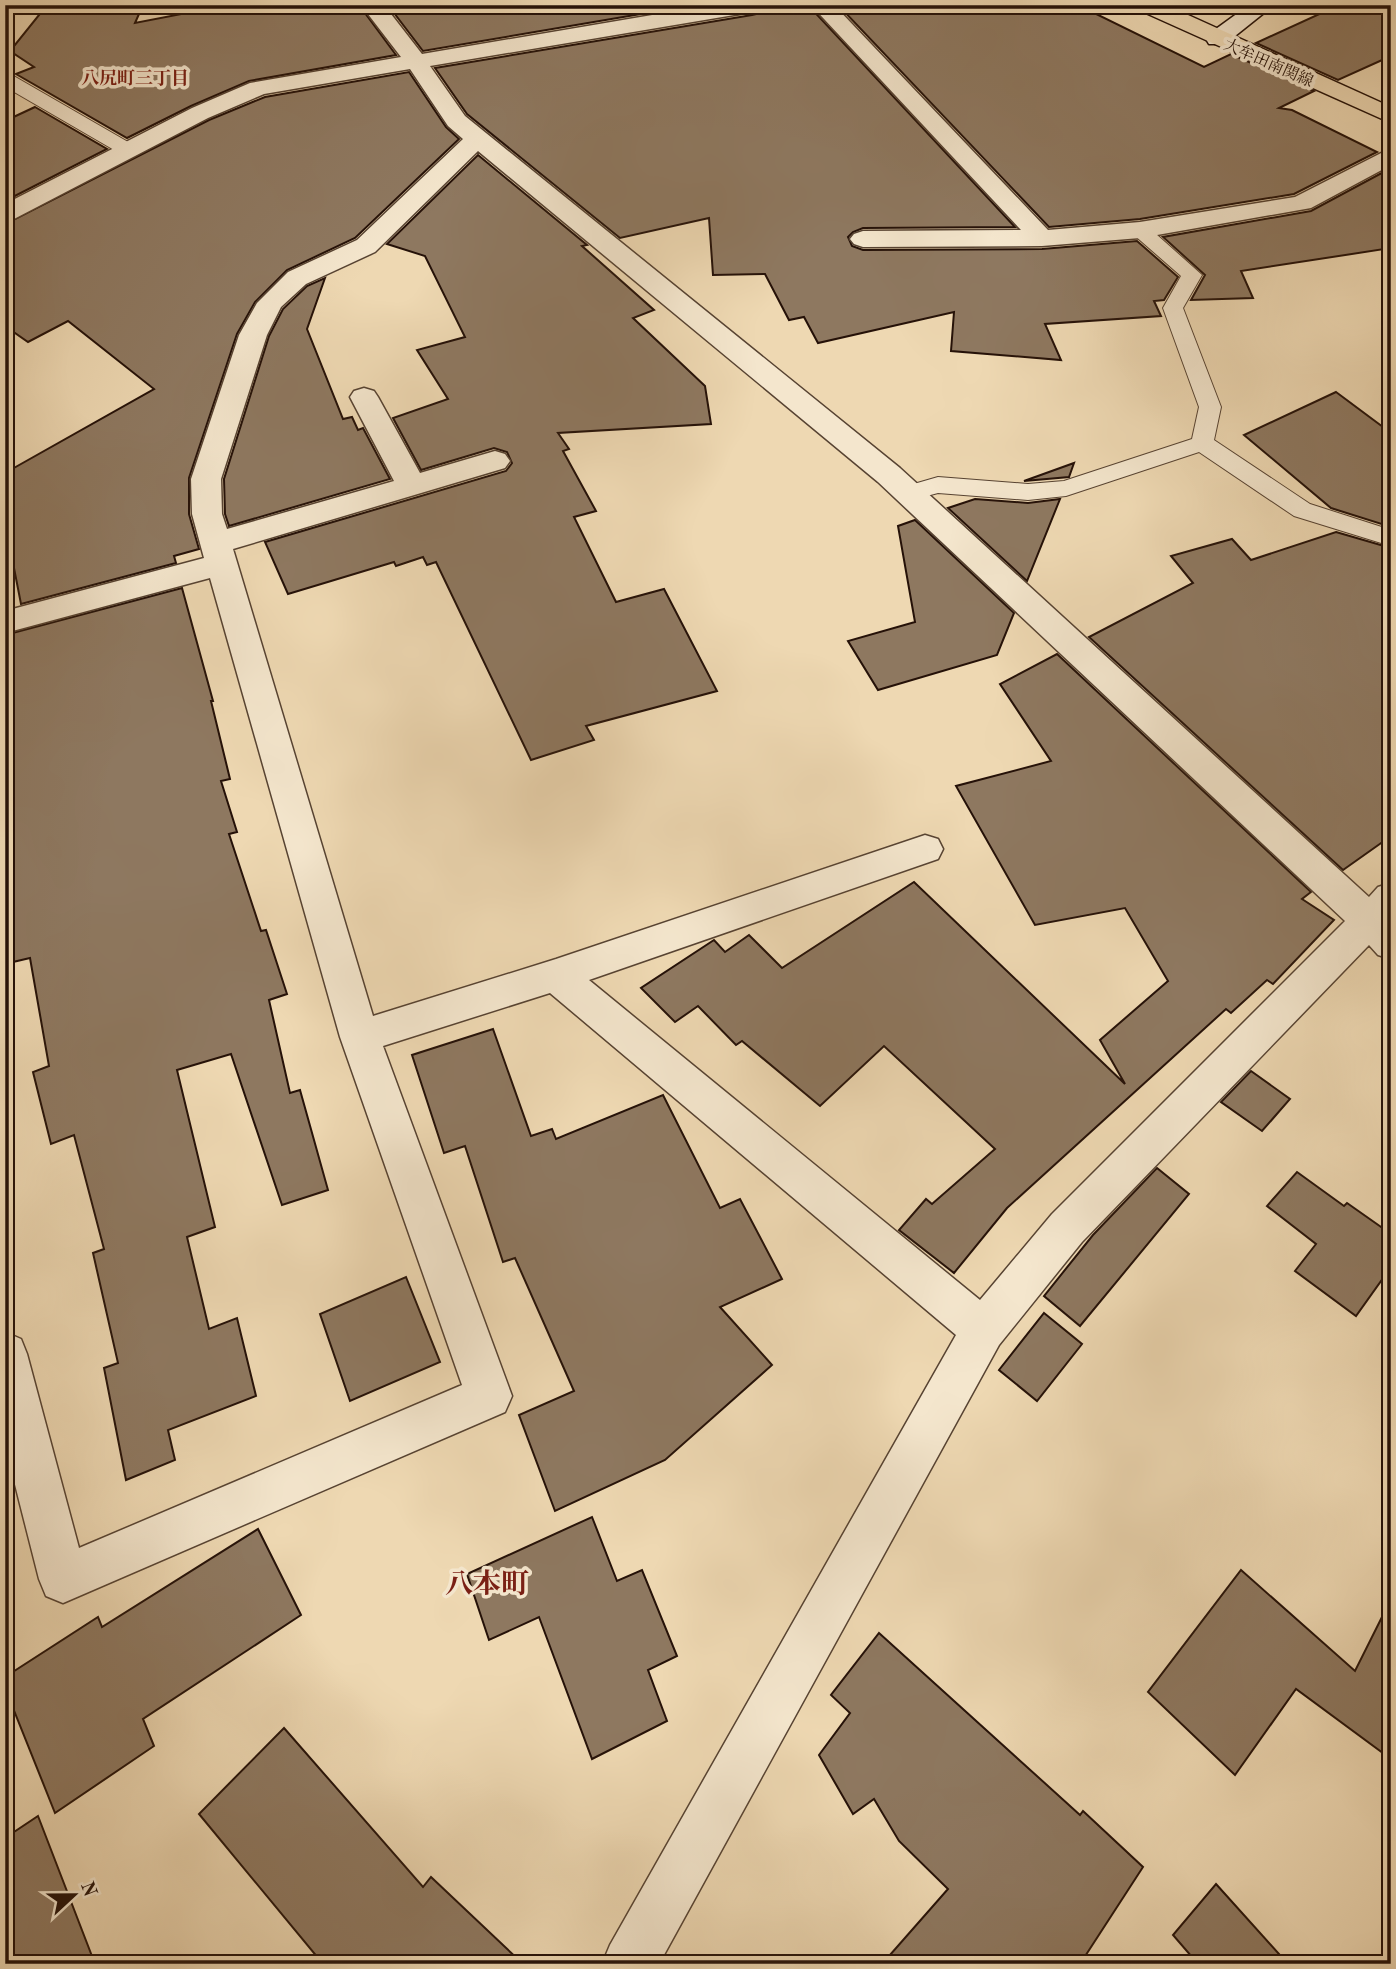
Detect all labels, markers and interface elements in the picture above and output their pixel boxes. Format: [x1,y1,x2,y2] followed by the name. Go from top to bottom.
[1221,35,1316,91] street label: 大牟田南関線
[81,68,189,88] district label: 八尻町三丁目
[445,1569,529,1600] district label: 八本町
[38,1860,108,1930] north arrow
[76,1879,99,1900] text: N

